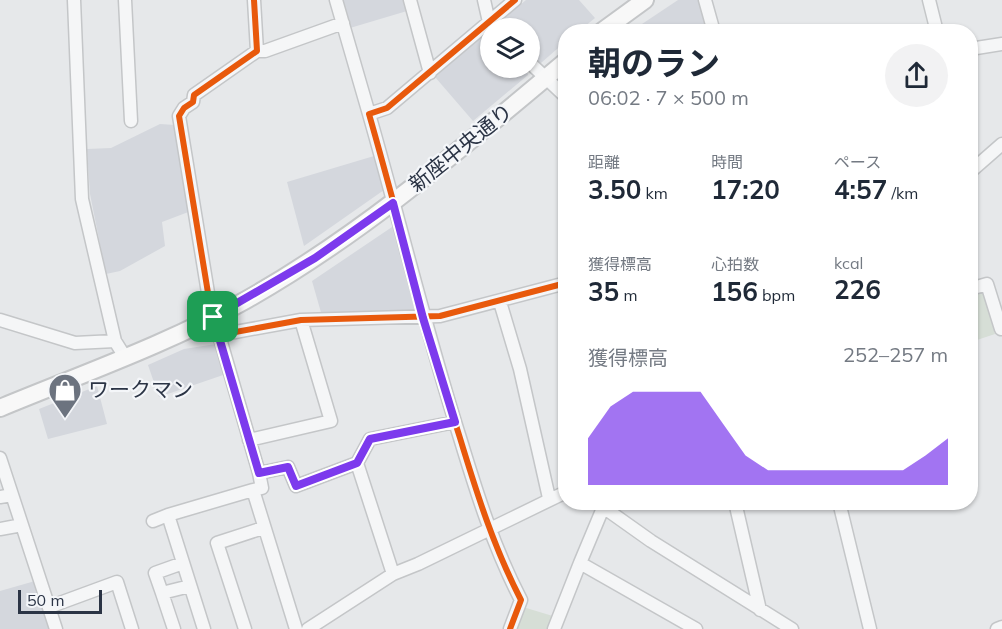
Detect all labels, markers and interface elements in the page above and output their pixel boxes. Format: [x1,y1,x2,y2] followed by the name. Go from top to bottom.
[480,18,540,78] map controls
[480,18,540,78] button: layers
[588,42,720,83] text: 朝のラン
[885,44,948,107] button: share
[588,85,749,110] text: 06:02 · 7 × 500 m
[403,97,518,197] street label: 新座中央通り
[588,152,620,172] text: 距離
[711,152,743,172] text: 時間
[834,152,881,172] text: ペース
[588,173,641,206] text: 3.50
[711,173,780,206] text: 17:20
[834,173,887,206] text: 4:57
[641,183,668,203] text: km
[887,183,918,203] text: /km
[834,253,863,273] text: kcal
[588,254,652,274] text: 獲得標高
[711,254,759,274] text: 心拍数
[834,273,881,306] text: 226
[588,275,619,308] text: 35
[711,275,758,308] text: 156
[619,285,637,305] text: m
[758,285,795,305] text: bpm
[187,291,238,342] pin
[196,300,229,333] icon: arrive
[843,342,948,367] text: 252–257 m
[588,345,668,370] text: 獲得標高
[47,372,83,419] shop icon: ワークマン
[88,376,193,402] place label: ワークマン
[18,587,102,614] scale bar
[27,590,64,610] text: 50 m

